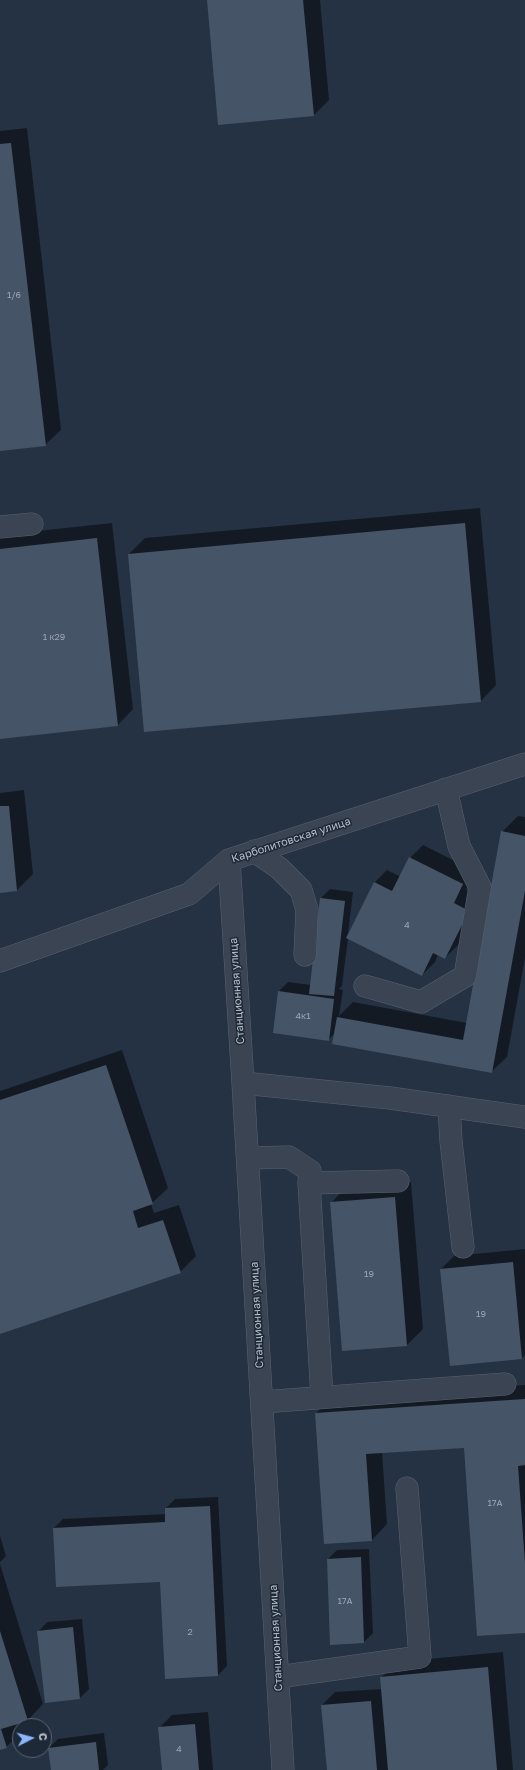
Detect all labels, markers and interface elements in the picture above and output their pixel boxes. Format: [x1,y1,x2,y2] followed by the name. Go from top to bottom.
[7,290,21,300] house number: 1/6
[43,632,65,642] house number: 1 к29
[230,814,352,866] street label: Карболитовская улица
[404,920,410,930] house number: 4
[227,937,247,1045] street label: Станционная улица
[295,1011,311,1021] house number: 4к1
[248,1261,266,1369] street label: Станционная улица
[364,1269,374,1279] house number: 19
[476,1309,486,1319] house number: 19
[487,1498,503,1508] house number: 17А
[267,1584,285,1692] street label: Станционная улица
[337,1596,353,1606] house number: 17А
[187,1627,193,1637] house number: 2
[12,1718,52,1758] north arrow
[37,1732,50,1741] text: С
[176,1744,182,1754] house number: 4

